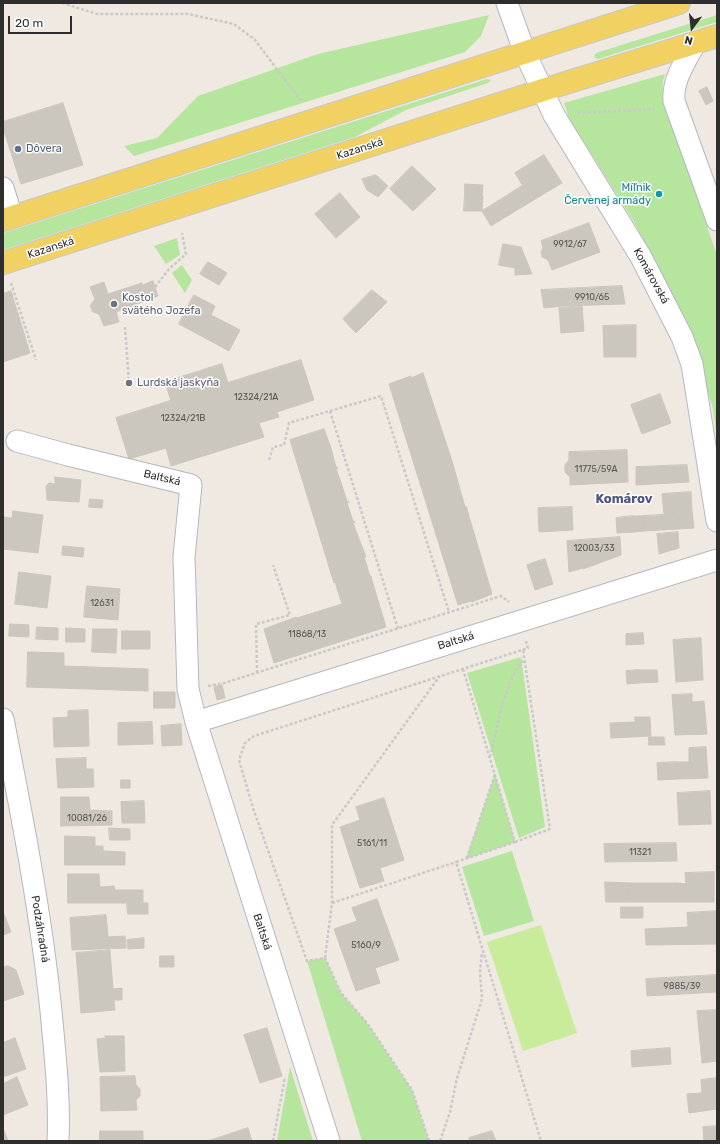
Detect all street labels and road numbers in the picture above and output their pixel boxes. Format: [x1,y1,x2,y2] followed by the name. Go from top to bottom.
[335,135,385,163] street label: Kazanská
[26,234,76,262] street label: Kazanská
[630,246,672,306] street label: Komárovská
[142,467,182,489] street label: Baltská
[436,629,476,653] street label: Baltská
[28,895,52,963] street label: Podzáhradná
[250,912,274,952] street label: Baltská

